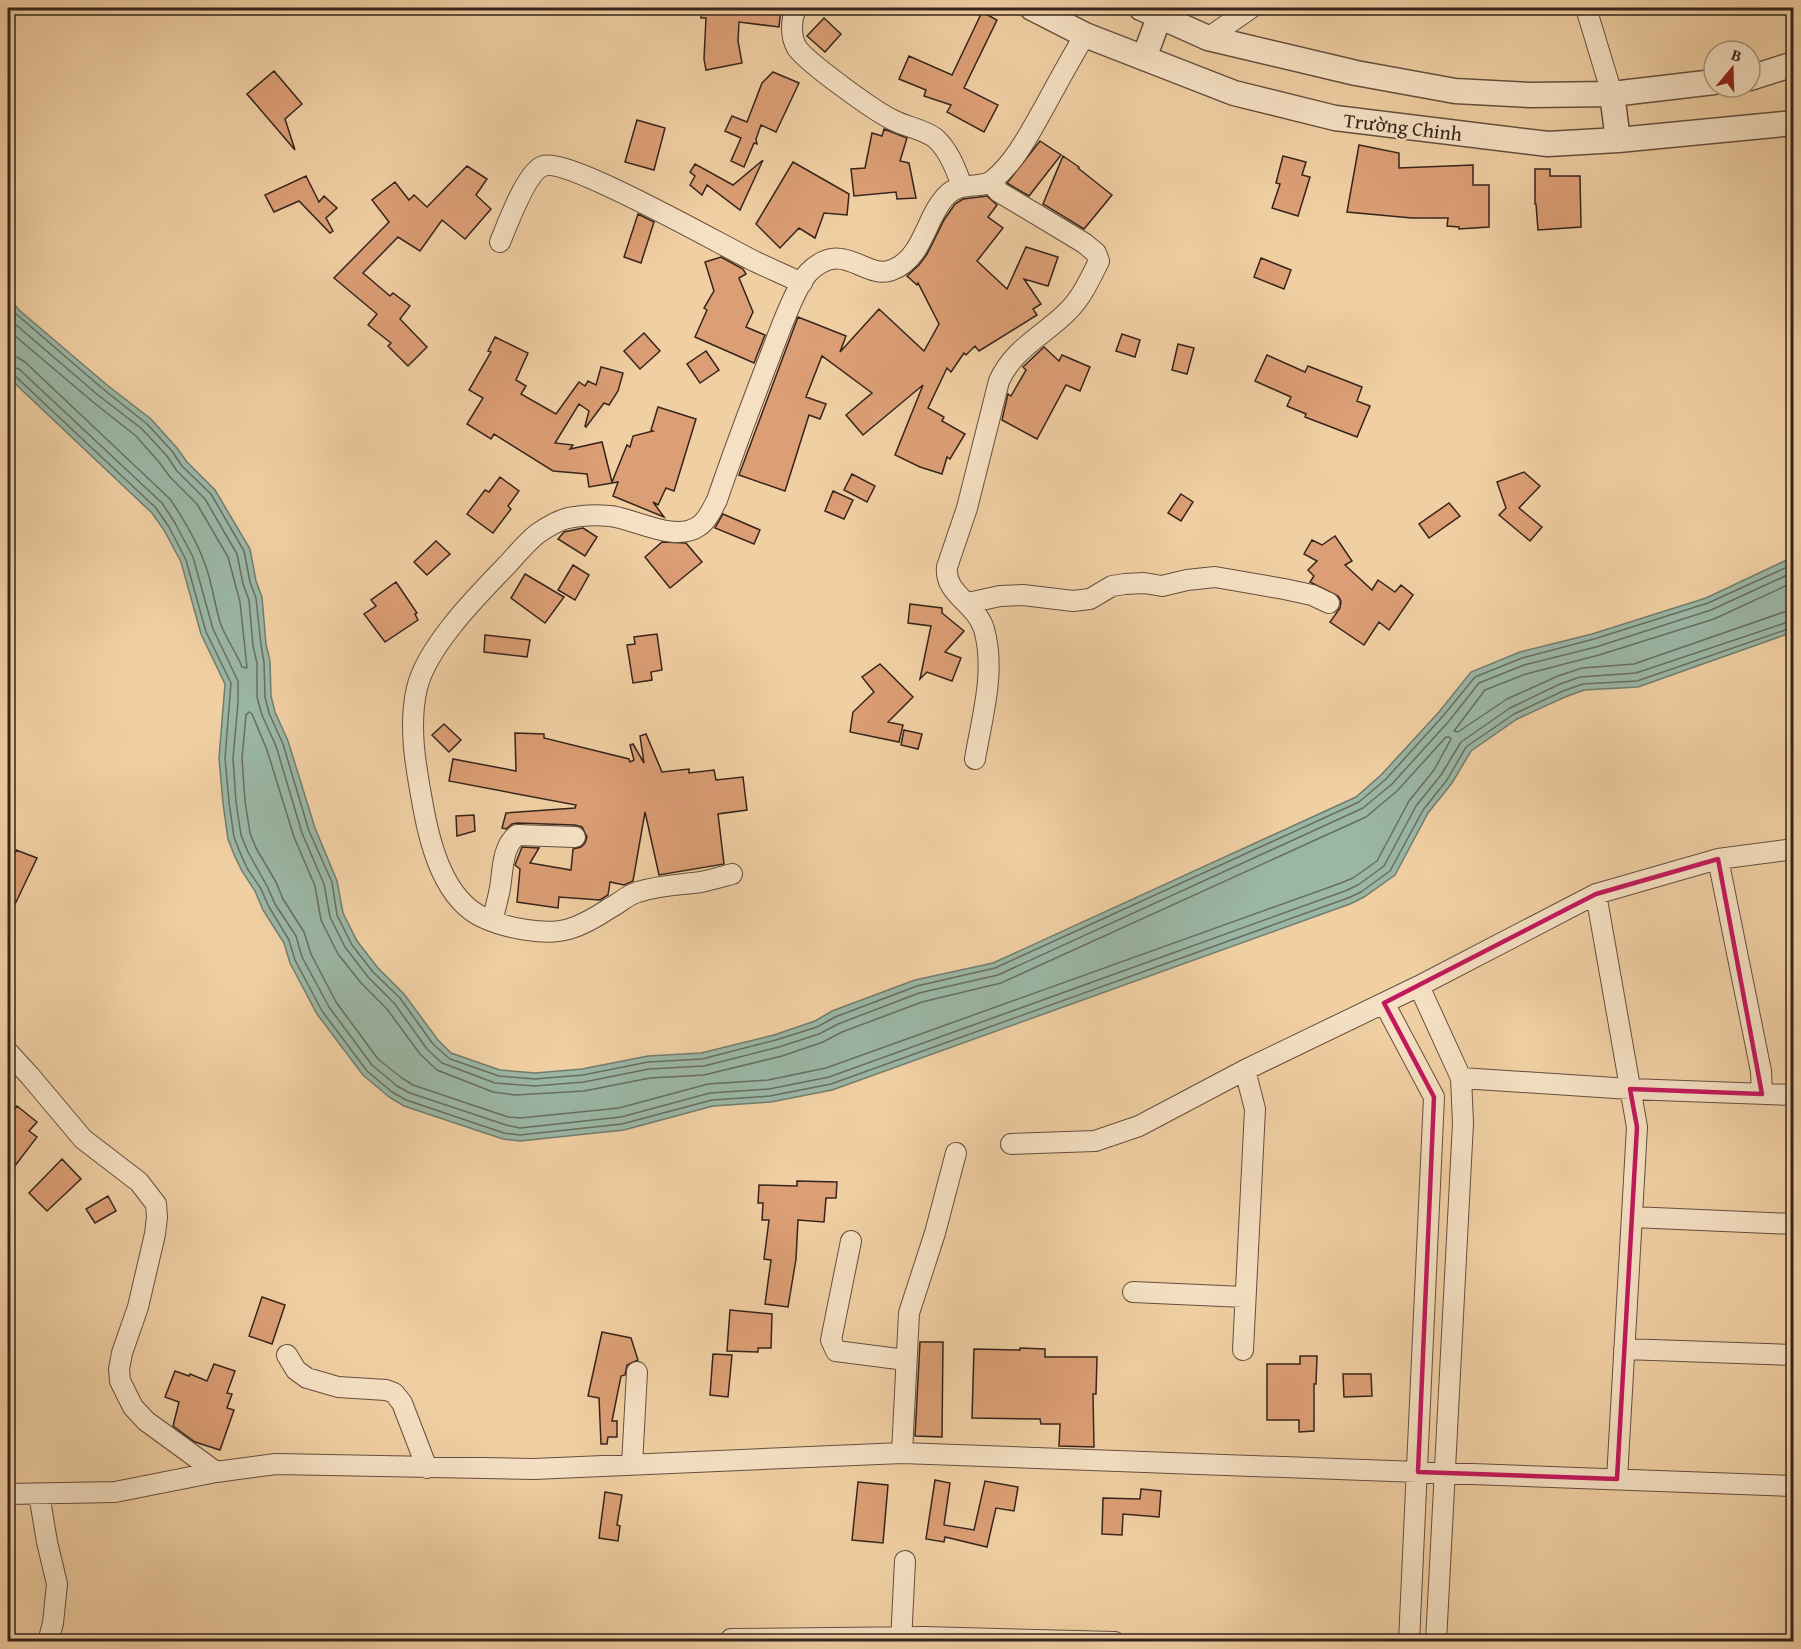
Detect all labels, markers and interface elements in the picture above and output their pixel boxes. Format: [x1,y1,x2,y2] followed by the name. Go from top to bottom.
[1702,39,1762,99] north arrow
[1728,42,1746,68] text: B
[1342,105,1464,148] street label: Trường Chinh

